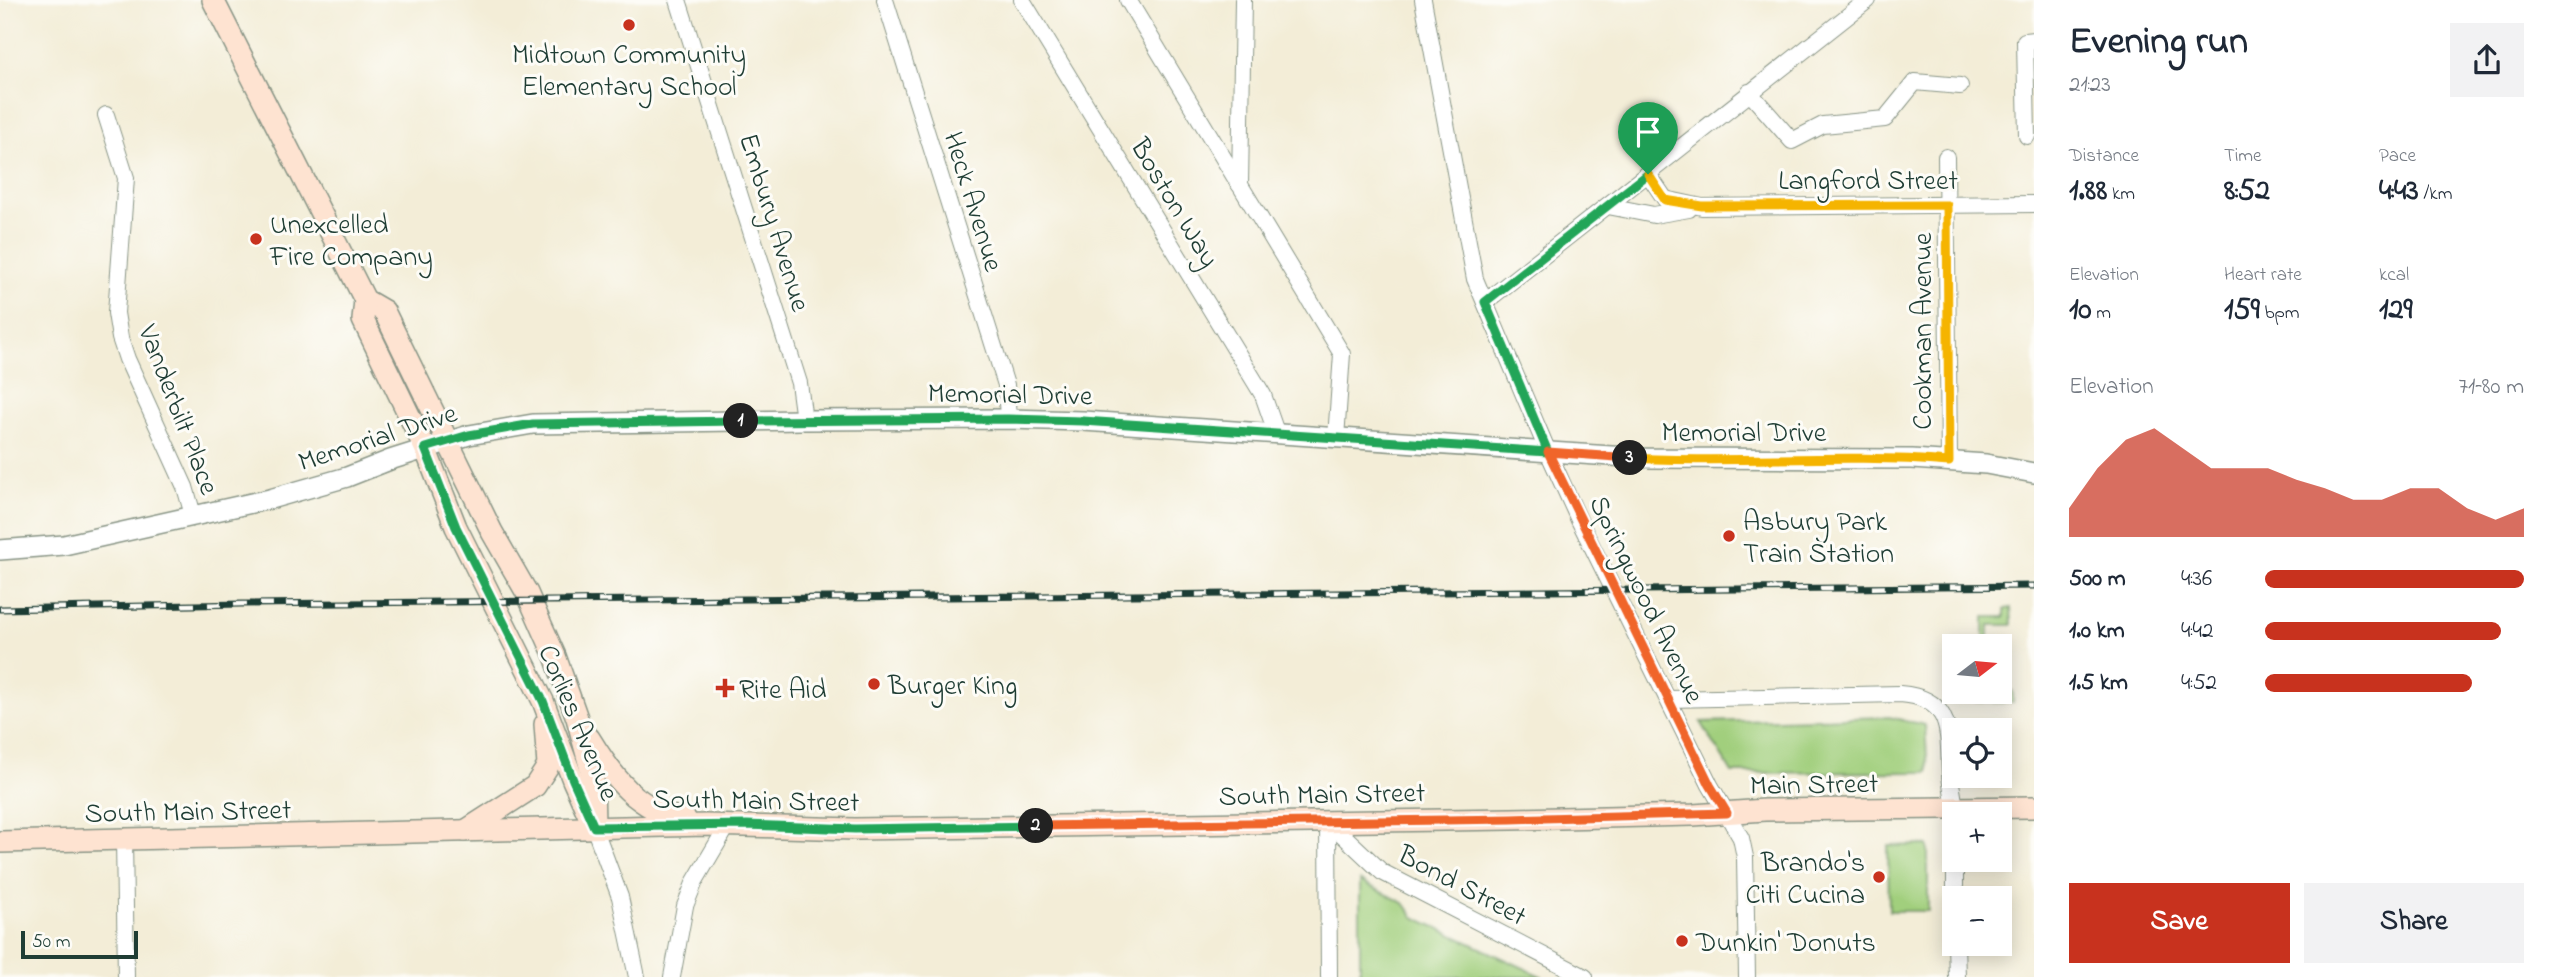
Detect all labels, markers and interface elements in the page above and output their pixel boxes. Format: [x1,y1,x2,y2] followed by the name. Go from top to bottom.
[2069,15,2248,71] text: Evening run
[621,17,637,33] marker: Midtown Community Elementary School
[2450,23,2524,97] button: share
[512,36,746,109] place label: Midtown Community Elementary School
[2069,69,2111,102] text: 21:23
[1618,102,1678,174] pin
[1629,113,1667,151] icon: arrive
[931,127,1012,277] street label: Heck Avenue
[726,129,819,318] street label: Embury Avenue
[1118,130,1228,276] street label: Boston Way
[2069,143,2139,170] text: Distance
[2224,143,2262,170] text: Time
[2379,143,2416,170] text: Pace
[1778,162,1958,203] street label: Langford Street
[2069,170,2107,214] text: 1.88
[2224,170,2270,214] text: 8:52
[2379,170,2419,214] text: 4:43
[2107,181,2135,208] text: km
[2419,181,2452,208] text: /km
[269,206,433,279] place label: Unexcelled Fire Company
[248,231,264,247] marker: Unexcelled Fire Company
[1904,232,1945,430] street label: Cookman Avenue
[2069,262,2139,289] text: Elevation
[2224,262,2302,289] text: Heart rate
[2379,262,2409,289] text: kcal
[2069,289,2092,333] text: 10
[2224,289,2260,333] text: 159
[2379,289,2412,333] text: 129
[2092,300,2111,327] text: m
[2260,300,2300,327] text: bpm
[125,318,228,502] street label: Vanderbilt Place
[2069,371,2154,404] text: Elevation
[2458,371,2524,404] text: 71–80 m
[927,375,1093,418] street label: Memorial Drive
[293,394,463,484] street label: Memorial Drive
[724,404,758,438] pin: 1
[737,407,744,434] text: 1
[1662,414,1827,455] street label: Memorial Drive
[1612,440,1648,476] pin: 3
[1626,444,1633,471] text: 3
[1577,490,1713,712] street label: Springwood Avenue
[1743,503,1894,576] place label: Asbury Park Train Station
[1721,528,1737,544] marker: Asbury Park Train Station
[2069,563,2126,596] text: 500 m
[2181,563,2212,596] text: 4:36
[2069,615,2125,648] text: 1.0 km
[2181,615,2213,648] text: 4:42
[1942,634,2012,704] north arrow
[1942,634,2012,956] map controls
[526,639,628,808] street label: Corlies Avenue
[887,667,1017,708] place label: Burger King
[2069,667,2128,700] text: 1.5 km
[2181,667,2217,700] text: 4:52
[739,671,827,712] place label: Rite Aid
[866,676,882,692] marker: Burger King
[717,680,733,696] marker: Rite Aid
[1942,718,2012,788] button: locate
[1749,765,1879,808] street label: Main Street
[1218,774,1426,819] street label: South Main Street
[652,780,860,825] street label: South Main Street
[84,791,292,836] street label: South Main Street
[1942,802,2012,872] button: +
[1018,808,1054,844] pin: 2
[1031,812,1040,839] text: 2
[1389,836,1533,938] street label: Bond Street
[1745,844,1865,917] place label: Brando's Citi Cucina
[1871,869,1887,885] marker: Brando's Citi Cucina
[2069,883,2290,963] button: Save
[2304,883,2524,963] button: Share
[1942,886,2012,956] button: −
[1695,924,1876,965] place label: Dunkin' Donuts
[21,928,138,960] scale bar
[32,929,71,956] text: 50 m
[1674,933,1690,949] marker: Dunkin' Donuts

